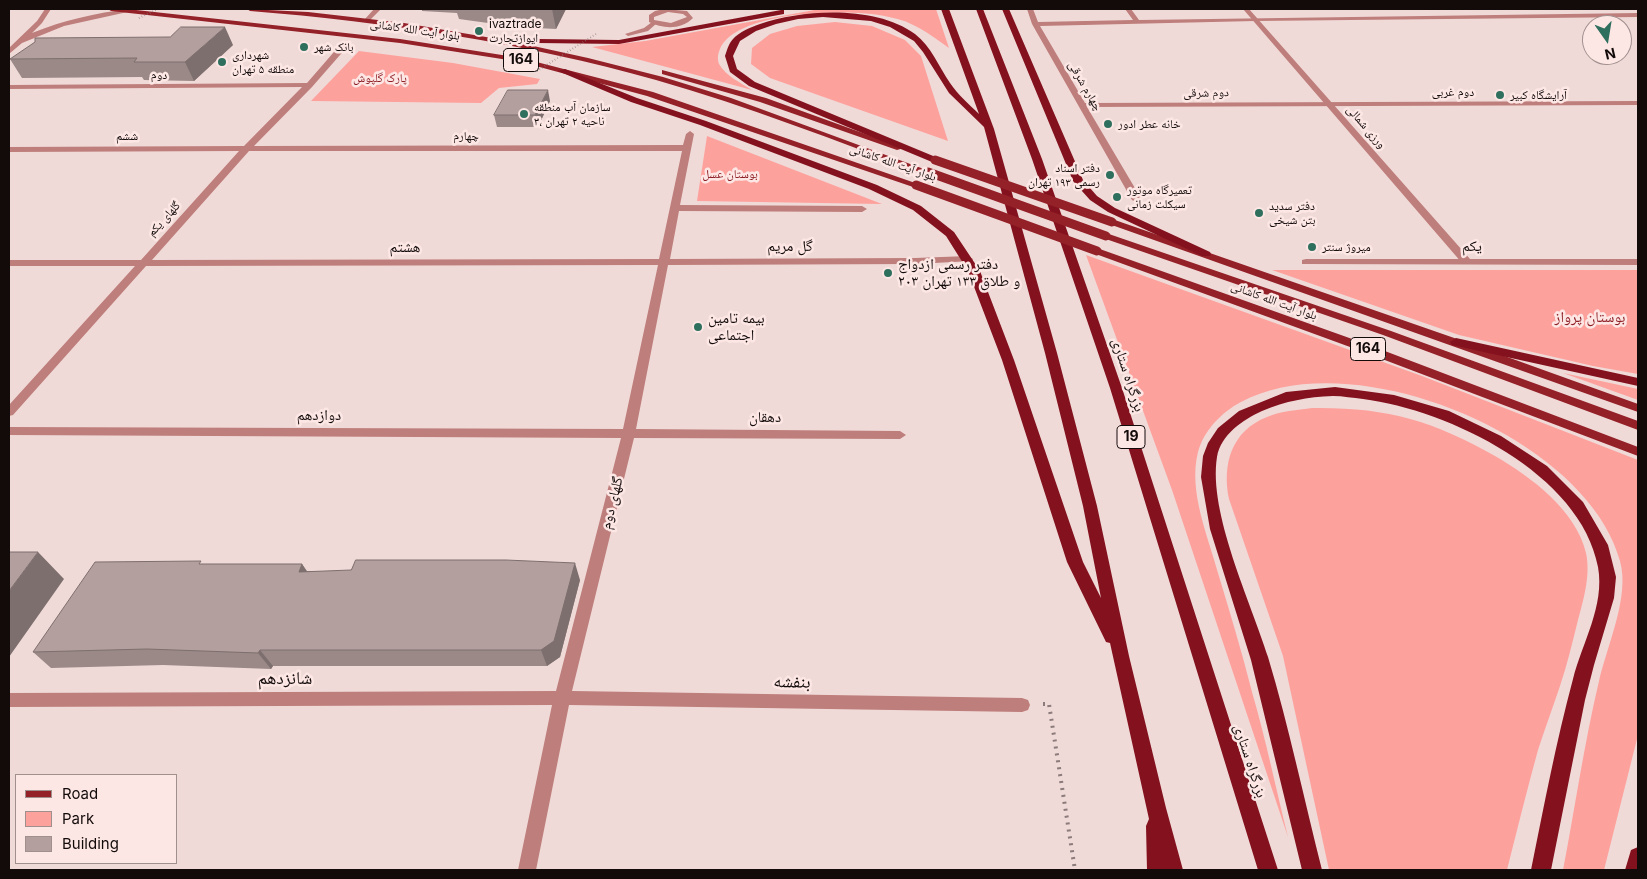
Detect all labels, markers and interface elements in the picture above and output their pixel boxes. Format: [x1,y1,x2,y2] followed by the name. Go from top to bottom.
[1582,15,1632,65] north arrow
[369,17,461,43] street label: بلوار آیت الله کاشانی
[489,17,541,45] place label: ivaztrade ایوازتجارت
[473,25,485,37] marker: ivaztrade ایوازتجارت
[314,40,354,54] place label: بانک شهر
[298,41,310,53] marker: بانک شهر
[1603,45,1617,64] text: N
[232,48,294,76] place label: شهرداری منطقه ۵ تهران
[504,48,538,72] road number: 164
[216,56,228,68] marker: شهرداری منطقه ۵ تهران
[1065,59,1105,113] street label: چهارم شرقی
[151,68,167,82] street label: دوم
[353,71,407,85] park label: پارک گلپوش
[1183,85,1229,101] street label: دوم شرقی
[1432,85,1474,99] street label: دوم غربی
[1510,88,1567,102] place label: آرایشگاه کبیر
[1494,89,1506,101] marker: آرایشگاه کبیر
[534,100,611,128] place label: سازمان آب منطقه ۳، ناحیه ۲ تهران
[1343,103,1389,151] street label: ورزی شمالی
[518,108,530,120] marker: سازمان آب منطقه ۳، ناحیه ۲ تهران
[1118,117,1181,131] place label: خانه عطر ادور
[1102,118,1114,130] marker: خانه عطر ادور
[116,129,138,143] street label: ششم
[453,129,479,143] street label: چهارم
[848,141,938,185] street label: بلوار آیت الله کاشانی
[1028,161,1100,189] place label: دفتر اسناد رسمی ۱۹۳ تهران
[702,167,758,181] park label: بوستان عسل
[1104,169,1116,181] marker: دفتر اسناد رسمی ۱۹۳ تهران
[1127,183,1192,211] place label: تعمیرگاه موتور سیکلت زمانی
[1111,191,1123,203] marker: تعمیرگاه موتور سیکلت زمانی
[145,198,183,240] street label: گلهای یکم
[1269,199,1315,227] place label: دفتر سدید بتن شیخی
[1253,207,1265,219] marker: دفتر سدید بتن شیخی
[767,237,813,255] street label: گل مریم
[1462,237,1482,255] street label: یکم
[390,238,420,256] street label: هشتم
[1322,240,1371,254] place label: میروژ سنتر
[1306,241,1318,253] marker: میروژ سنتر
[898,255,1020,290] place label: دفتر رسمی ازدواج ۲۰۳ و طلاق ۱۳۳ تهران
[882,267,894,279] marker: دفتر رسمی ازدواج ۲۰۳ و طلاق ۱۳۳ تهران
[1229,279,1319,323] street label: بلوار آیت الله کاشانی
[1555,308,1625,326] park label: بوستان پرواز
[708,309,765,344] place label: بیمه تامین اجتماعی
[692,321,704,333] marker: بیمه تامین اجتماعی
[1108,336,1148,414] street label: بزرگراه ستاری
[1350,338,1386,360] road number: 164
[297,406,341,424] street label: دوازدهم
[749,408,781,426] street label: دهقان
[1117,426,1145,448] road number: 19
[597,475,627,531] street label: گلهای دوم
[258,668,312,690] street label: شانزدهم
[773,671,811,693] street label: بنفشه
[1230,722,1270,800] street label: بزرگراه ستاری
[15,774,178,864] legend
[62,784,98,803] text: Road
[62,809,94,828] text: Park
[62,834,119,853] text: Building

